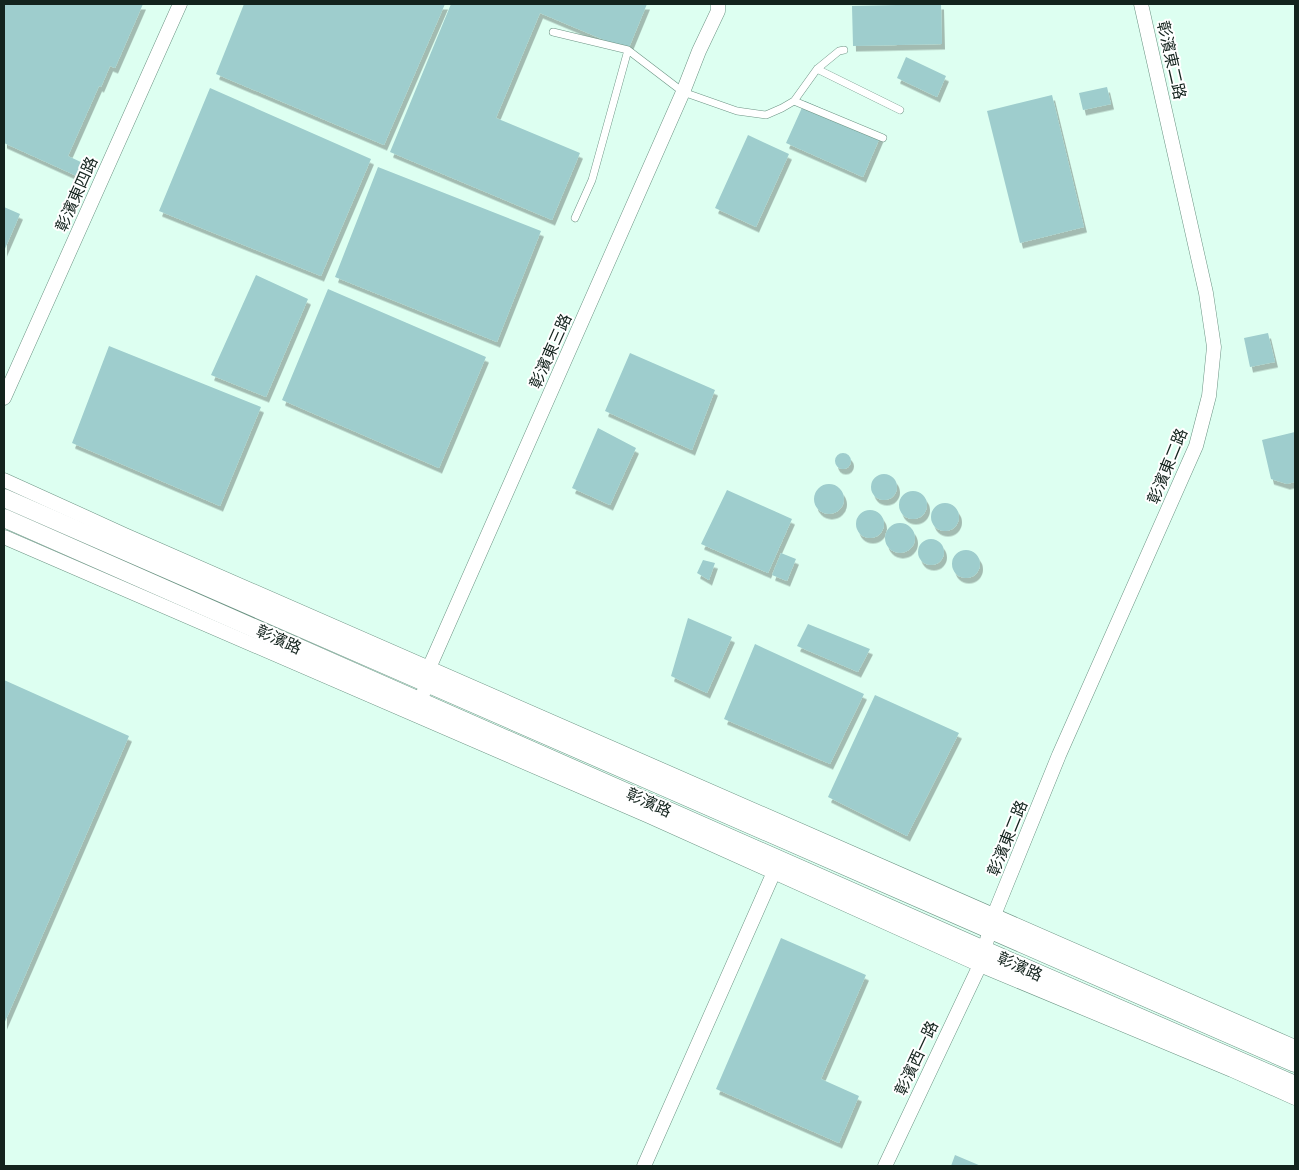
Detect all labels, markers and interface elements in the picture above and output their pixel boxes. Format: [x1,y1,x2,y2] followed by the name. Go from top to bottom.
[1153,19,1190,101] street label: 彰濱東二路
[52,154,101,235] street label: 彰濱東四路
[526,311,575,392] street label: 彰濱東三路
[1144,426,1191,507] street label: 彰濱東二路
[253,621,305,658] street label: 彰濱路
[623,784,675,821] street label: 彰濱路
[984,798,1031,879] street label: 彰濱東二路
[994,948,1046,985] street label: 彰濱路
[891,1018,942,1098] street label: 彰濱西一路

